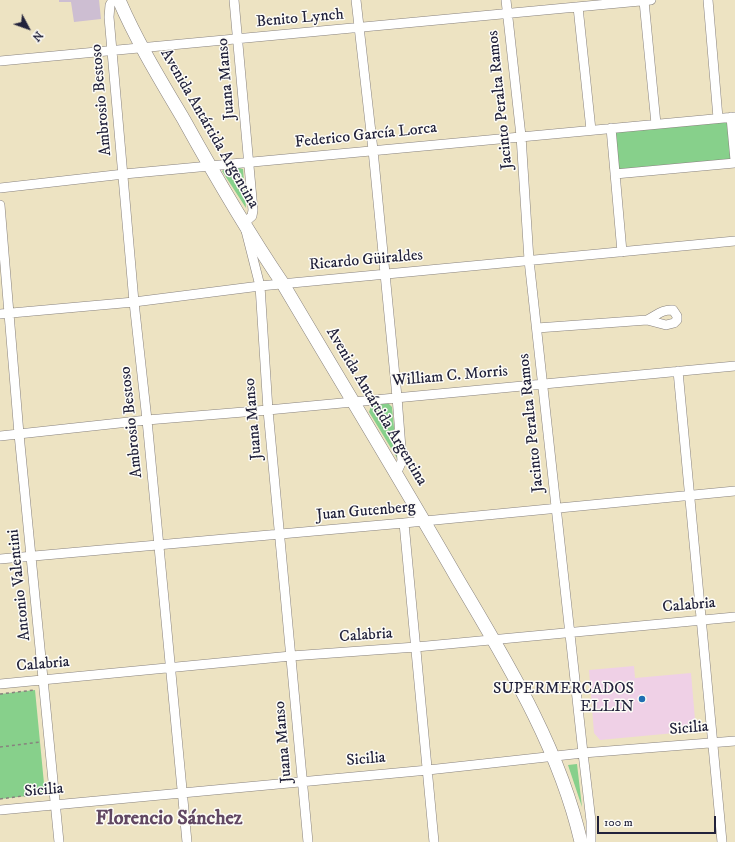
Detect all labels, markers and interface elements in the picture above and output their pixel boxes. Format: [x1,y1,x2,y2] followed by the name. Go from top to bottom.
[255,6,345,32] street label: Benito Lynch
[8,8,48,48] north arrow
[29,28,45,44] text: N
[484,30,518,170] street label: Jacinto Peralta Ramos
[214,37,240,121] street label: Juana Manso
[88,43,116,157] street label: Ambrosio Bestoso
[155,46,263,212] street label: Avenida Antártida Argentina
[294,119,438,153] street label: Federico García Lorca
[308,246,424,276] street label: Ricardo Güiraldes
[321,324,431,490] street label: Avenida Antártida Argentina
[515,353,549,493] street label: Jacinto Peralta Ramos
[391,362,509,392] street label: William C. Morris
[117,365,147,479] street label: Ambrosio Bestoso
[241,377,267,461] street label: Juana Manso
[316,498,416,526] street label: Juan Gutenberg
[5,528,35,642] street label: Antonio Valentini
[662,594,716,618] street label: Calabria
[339,625,393,647] street label: Calabria
[16,653,70,677] street label: Calabria
[493,680,634,718] place label: SUPERMERCADOS ELLIN
[637,694,647,704] marker: SUPERMERCADOS ELLIN
[271,700,297,784] street label: Juana Manso
[669,718,709,740] street label: Sicilia
[346,749,386,771] street label: Sicilia
[24,780,64,802] street label: Sicilia
[95,808,243,832] district label: Florencio Sánchez
[599,808,718,834] scale bar
[604,815,633,830] text: 100 m

